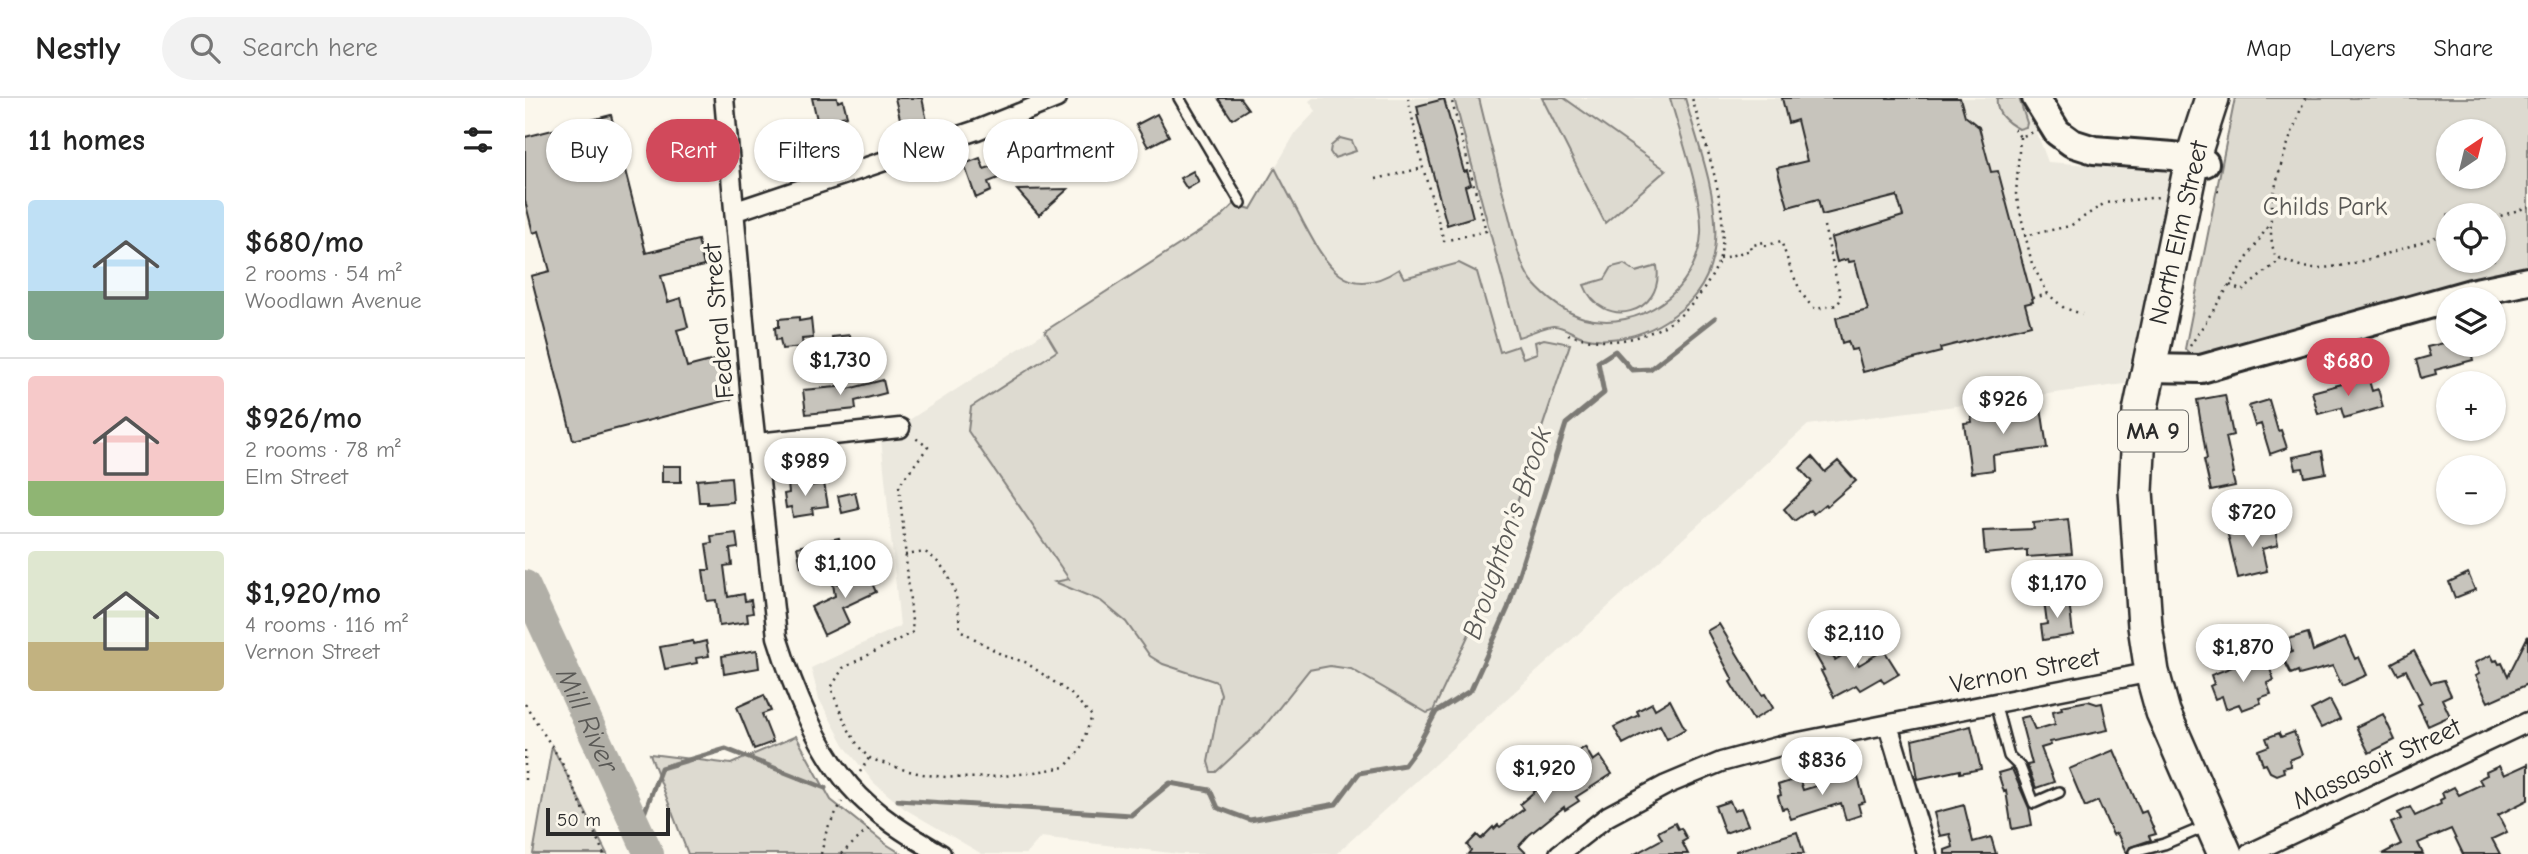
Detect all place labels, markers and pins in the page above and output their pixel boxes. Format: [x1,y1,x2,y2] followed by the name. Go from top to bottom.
[783,338,897,397] pin: $1,730
[2307,338,2389,398] pin: $680
[1962,376,2044,436] pin: $926
[764,438,846,498] pin: $989
[2211,490,2293,549] pin: $720
[788,540,902,600] pin: $1,100
[2000,560,2114,620] pin: $1,170
[1797,610,1911,670] pin: $2,110
[2186,624,2300,684] pin: $1,870
[1781,738,1863,797] pin: $836
[1487,746,1601,805] pin: $1,920

